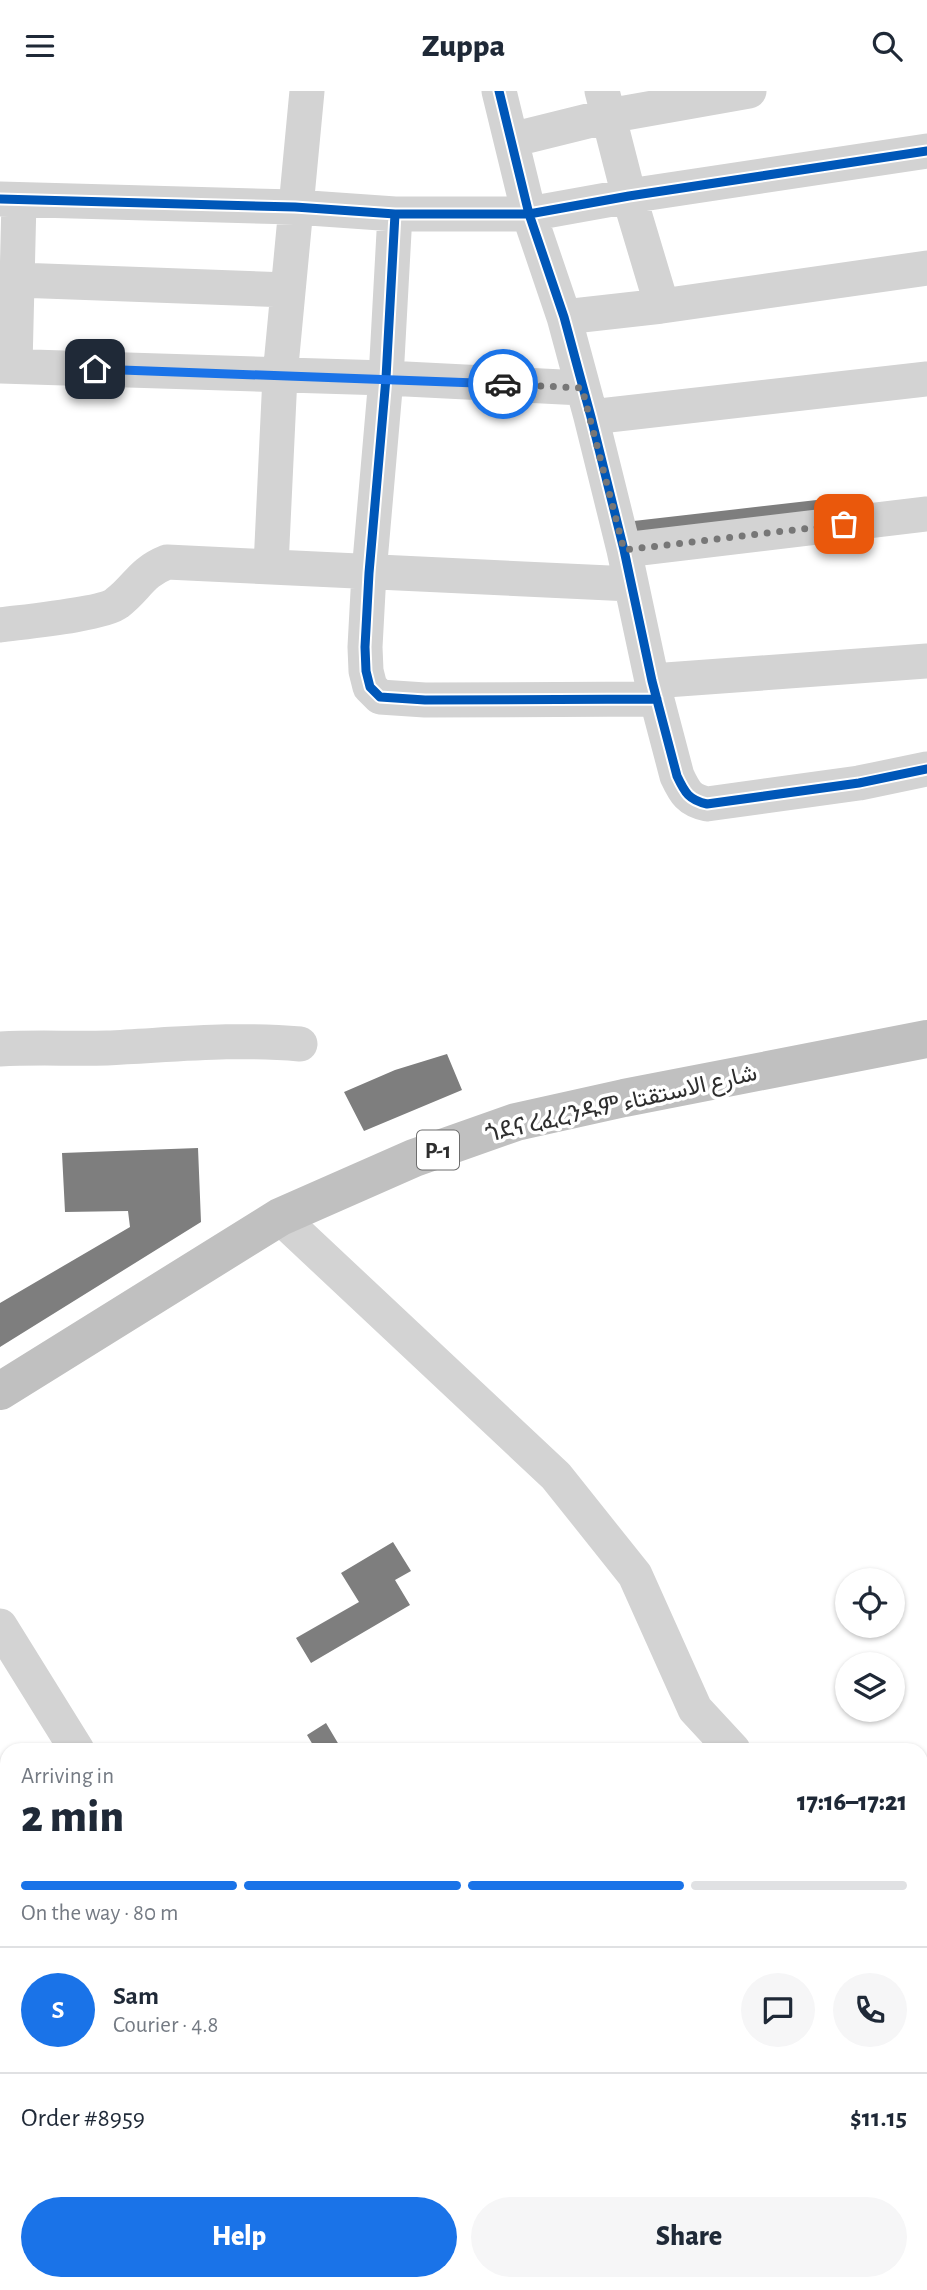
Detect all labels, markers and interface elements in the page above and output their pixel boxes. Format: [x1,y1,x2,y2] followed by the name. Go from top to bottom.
[21,27,59,65] icon: menu
[868,27,906,65] icon: search
[422,30,505,62] text: Zuppa
[65,339,125,399] pin
[468,349,538,419] courier
[76,350,114,388] icon: home
[484,365,522,403] icon: car
[814,494,874,554] pin
[825,505,863,543] icon: bag
[483,1061,760,1150] street label: ጎደና ረፈረንዱም شارع الاستقتاء
[417,1131,459,1169] road number: P-1
[835,1568,905,1722] map controls
[835,1568,905,1638] button: locate
[835,1652,905,1722] button: layers
[21,1765,114,1788] text: Arriving in
[797,1789,907,1815] text: 17:16–17:21
[21,1794,124,1840] text: 2 min
[21,1902,178,1925] text: On the way · 80 m
[741,1973,815,2047] button: chat
[833,1973,907,2047] button: phone
[113,1983,159,2009] text: Sam
[52,1997,64,2023] text: S
[113,2014,218,2037] text: Courier · 4.8
[21,2105,145,2131] text: Order #8959
[850,2105,907,2131] text: $11.15
[21,2197,457,2277] button: Help
[471,2197,907,2277] button: Share

